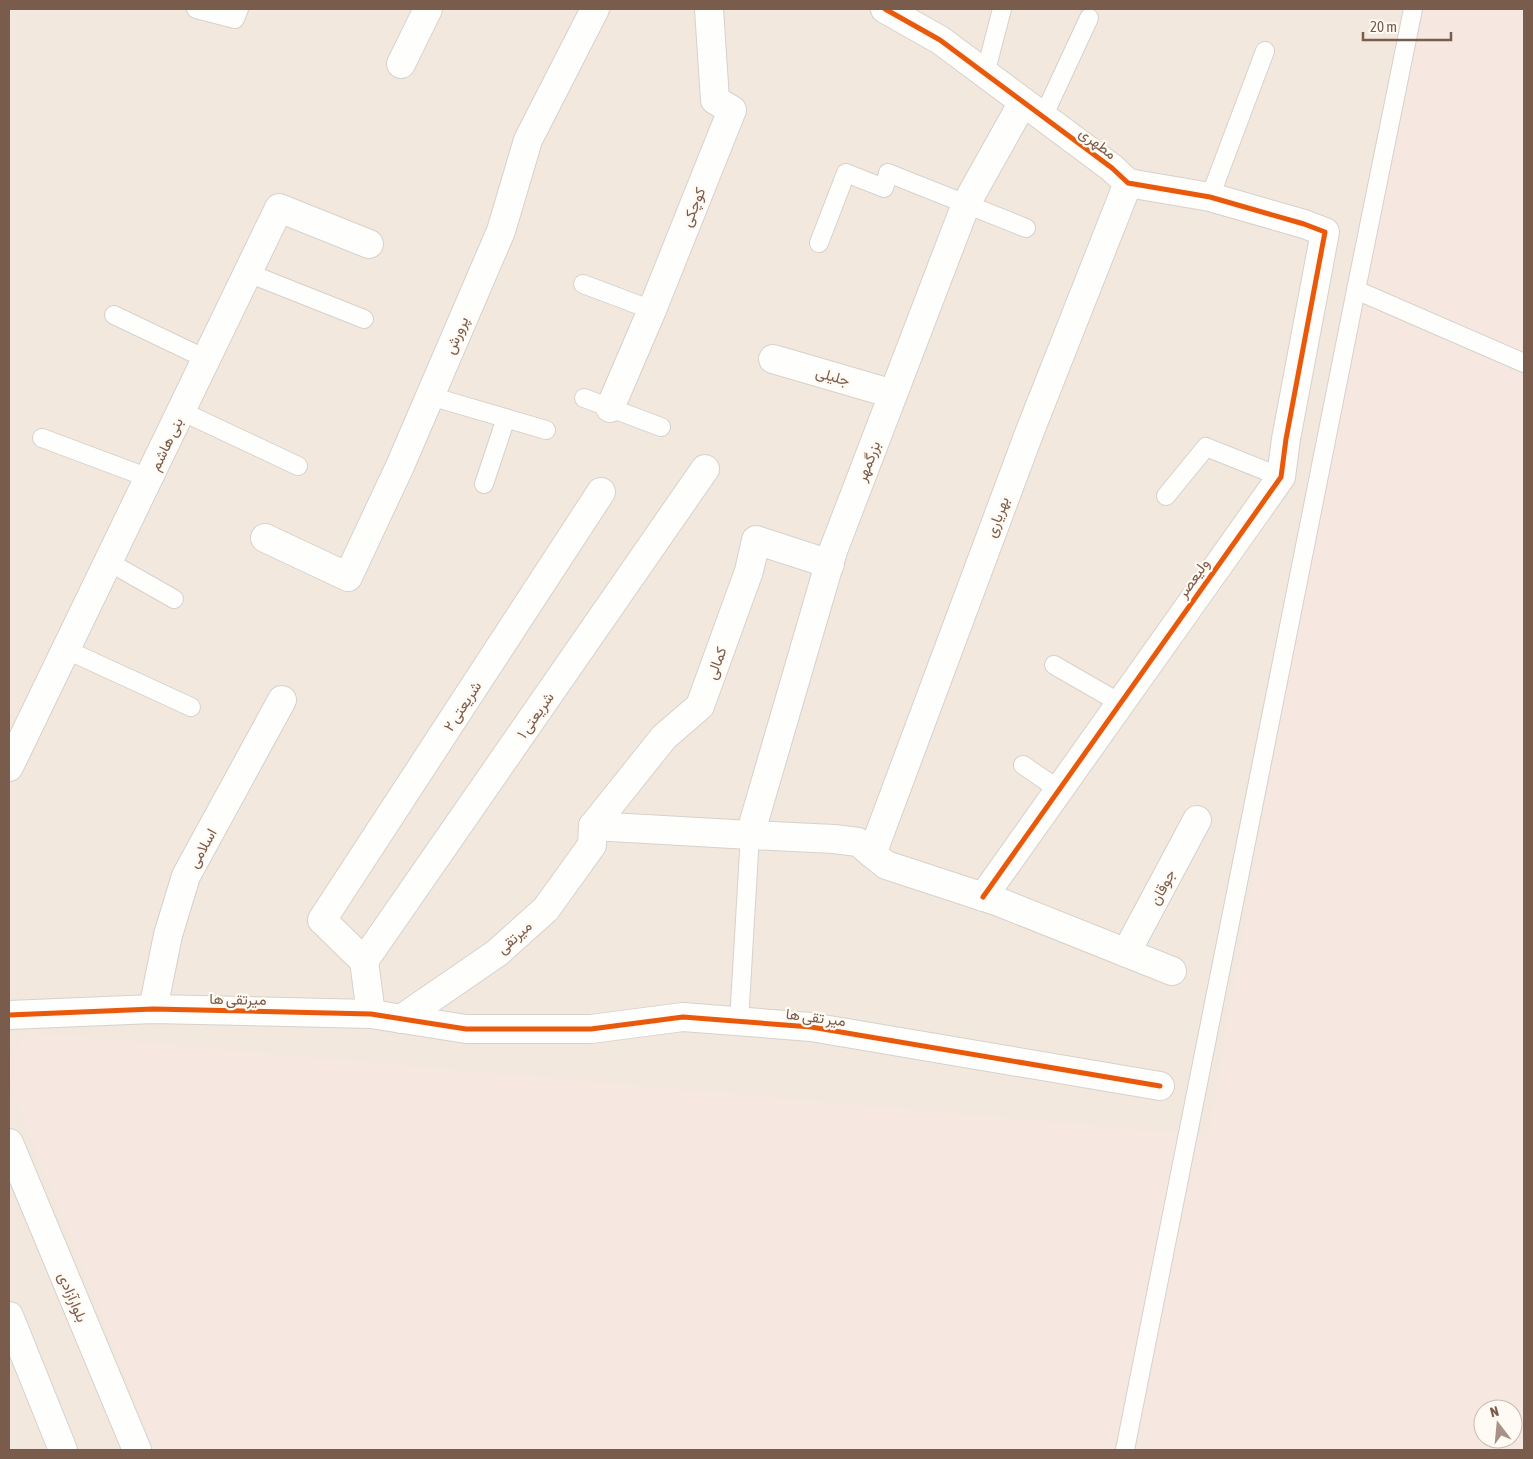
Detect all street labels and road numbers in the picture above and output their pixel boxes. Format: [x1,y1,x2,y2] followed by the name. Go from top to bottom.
[1075,124,1120,164] street label: مطهری
[677,185,710,230] street label: کوچکی
[441,314,473,357] street label: پرورش
[813,363,852,391] street label: جلیلی
[146,415,188,474] street label: بنی هاشم
[852,438,884,485] street label: بزرگمهر
[982,494,1014,540] street label: بهریاری
[1173,555,1213,602] street label: ولیعصر
[702,644,732,682] street label: کمالی
[440,678,486,735] street label: شریعتی ۲
[513,689,559,742] street label: شریعتی ۱
[184,825,221,872] street label: اسلامی
[1146,866,1179,908] street label: جوقان
[493,917,536,958] street label: میرتقی
[209,990,267,1010] street label: میرتقی ها
[785,1005,847,1031] street label: میر تقی ها
[53,1270,91,1325] street label: بلوارآزادی

